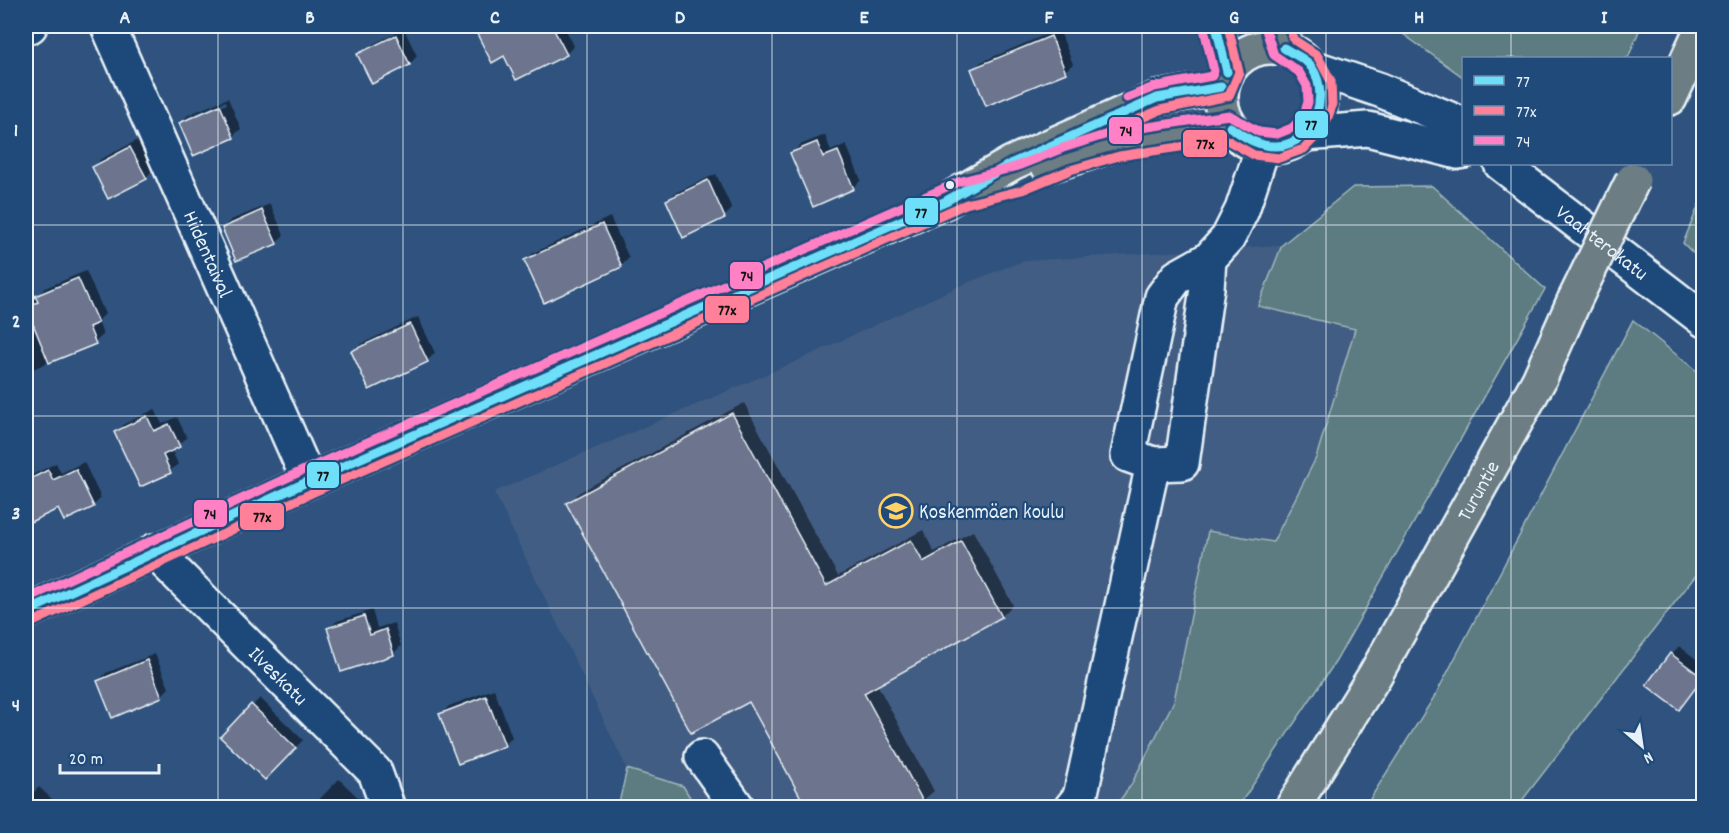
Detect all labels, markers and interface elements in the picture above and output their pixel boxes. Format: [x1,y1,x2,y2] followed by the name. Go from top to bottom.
[120,5,131,33] text: A
[305,5,315,33] text: B
[490,5,500,33] text: C
[675,5,686,33] text: D
[859,5,869,33] text: E
[1045,5,1055,33] text: F
[1229,5,1239,33] text: G
[1414,5,1424,33] text: H
[1601,5,1608,33] text: I
[1462,57,1672,165] legend
[1516,71,1530,96] text: 77
[1516,101,1537,126] text: 77x
[1294,110,1329,139] line badge: 77
[1305,115,1317,138] text: 77
[1108,116,1143,145] line badge: 74
[14,118,18,146] text: 1
[1120,121,1132,144] text: 74
[1182,129,1228,158] line badge: 77x
[1516,131,1530,156] text: 74
[1196,134,1214,157] text: 77x
[944,179,956,191] unlabelled marker
[904,197,939,226] line badge: 77
[1548,199,1653,290] street label: Vaahterakatu
[915,203,927,226] text: 77
[173,207,238,303] street label: Hiidentaival
[729,261,764,290] line badge: 74
[741,266,753,289] text: 74
[704,295,750,324] line badge: 77x
[718,300,736,323] text: 77x
[12,309,20,337] text: 2
[1451,456,1509,527] street label: Turuntie
[306,461,340,489] line badge: 77
[317,466,329,489] text: 77
[878,493,914,529] school or university icon: Koskenmäen koulu
[193,499,228,528] line badge: 74
[919,499,1064,529] place label: Koskenmäen koulu
[12,501,20,529] text: 3
[239,502,285,531] line badge: 77x
[204,504,216,527] text: 74
[253,507,271,530] text: 77x
[240,641,313,714] street label: Ilveskatu
[12,693,20,721] text: 4
[1612,716,1672,776] north arrow
[60,737,159,775] scale bar
[1639,745,1657,769] text: N
[69,748,103,773] text: 20 m

